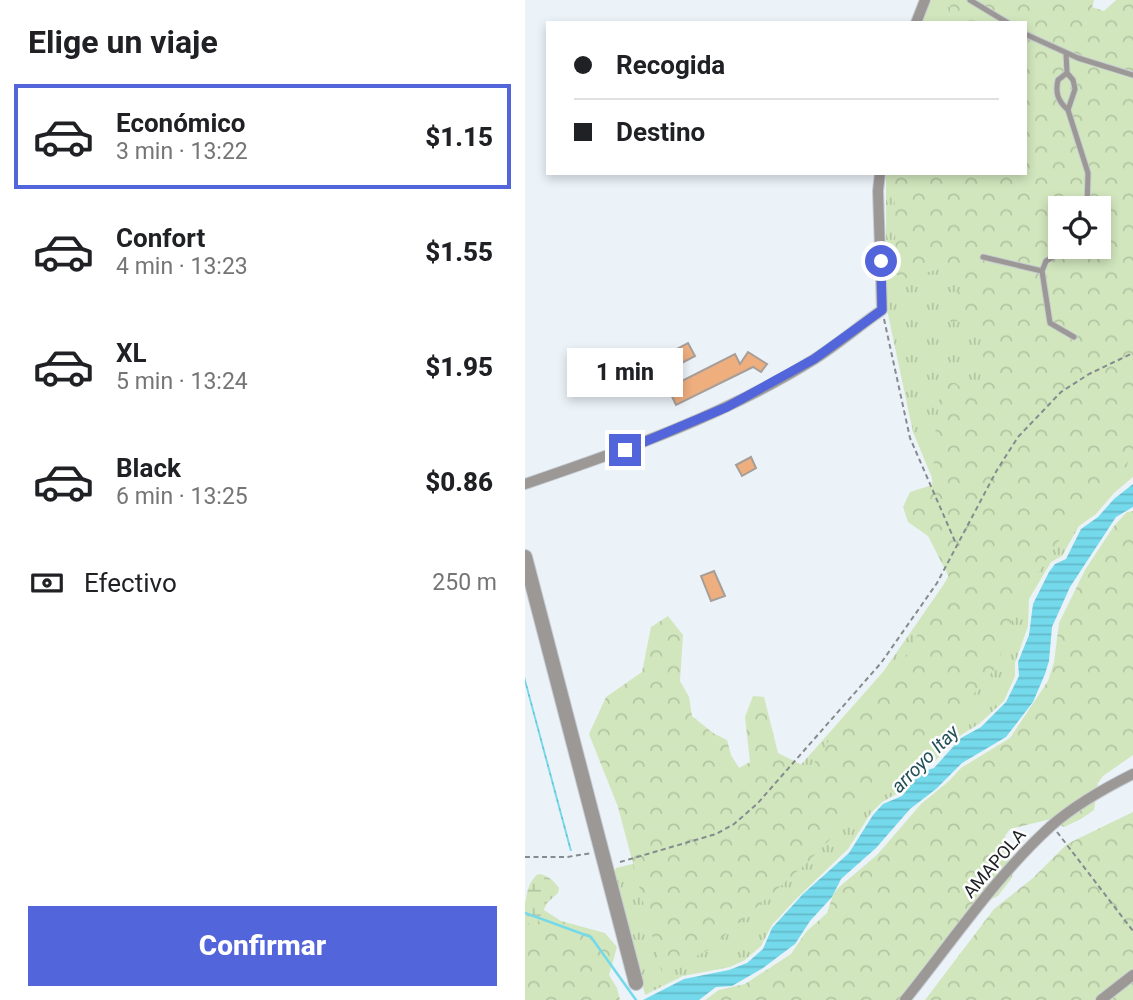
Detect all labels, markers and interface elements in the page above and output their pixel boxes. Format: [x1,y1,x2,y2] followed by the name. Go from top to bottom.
[28,23,218,61] text: Elige un viaje
[616,50,725,80] text: Recogida
[32,105,95,168] icon: car
[116,108,245,138] text: Económico
[616,117,705,147] text: Destino
[425,122,493,152] text: $1.15
[116,138,248,165] text: 3 min · 13:22
[1048,196,1111,259] map controls
[1048,196,1111,259] button: locate
[32,220,95,283] icon: car
[116,223,205,253] text: Confort
[425,237,493,267] text: $1.55
[865,245,897,277] route start
[116,253,248,280] text: 4 min · 13:23
[32,335,95,398] icon: car
[116,338,147,368] text: XL
[567,349,683,398] callout: 1 min
[425,352,493,382] text: $1.95
[596,359,654,386] text: 1 min
[116,368,248,395] text: 5 min · 13:24
[609,434,641,466] route end
[32,450,95,513] icon: car
[116,453,181,483] text: Black
[425,467,493,497] text: $0.86
[116,483,248,510] text: 6 min · 13:25
[28,564,66,602] icon: cash
[84,568,177,598] text: Efectivo
[432,569,497,596] text: 250 m
[886,720,964,798] water label: arroyo Itay
[958,824,1030,902] street label: AMAPOLA
[28,906,497,986] button: Confirmar

